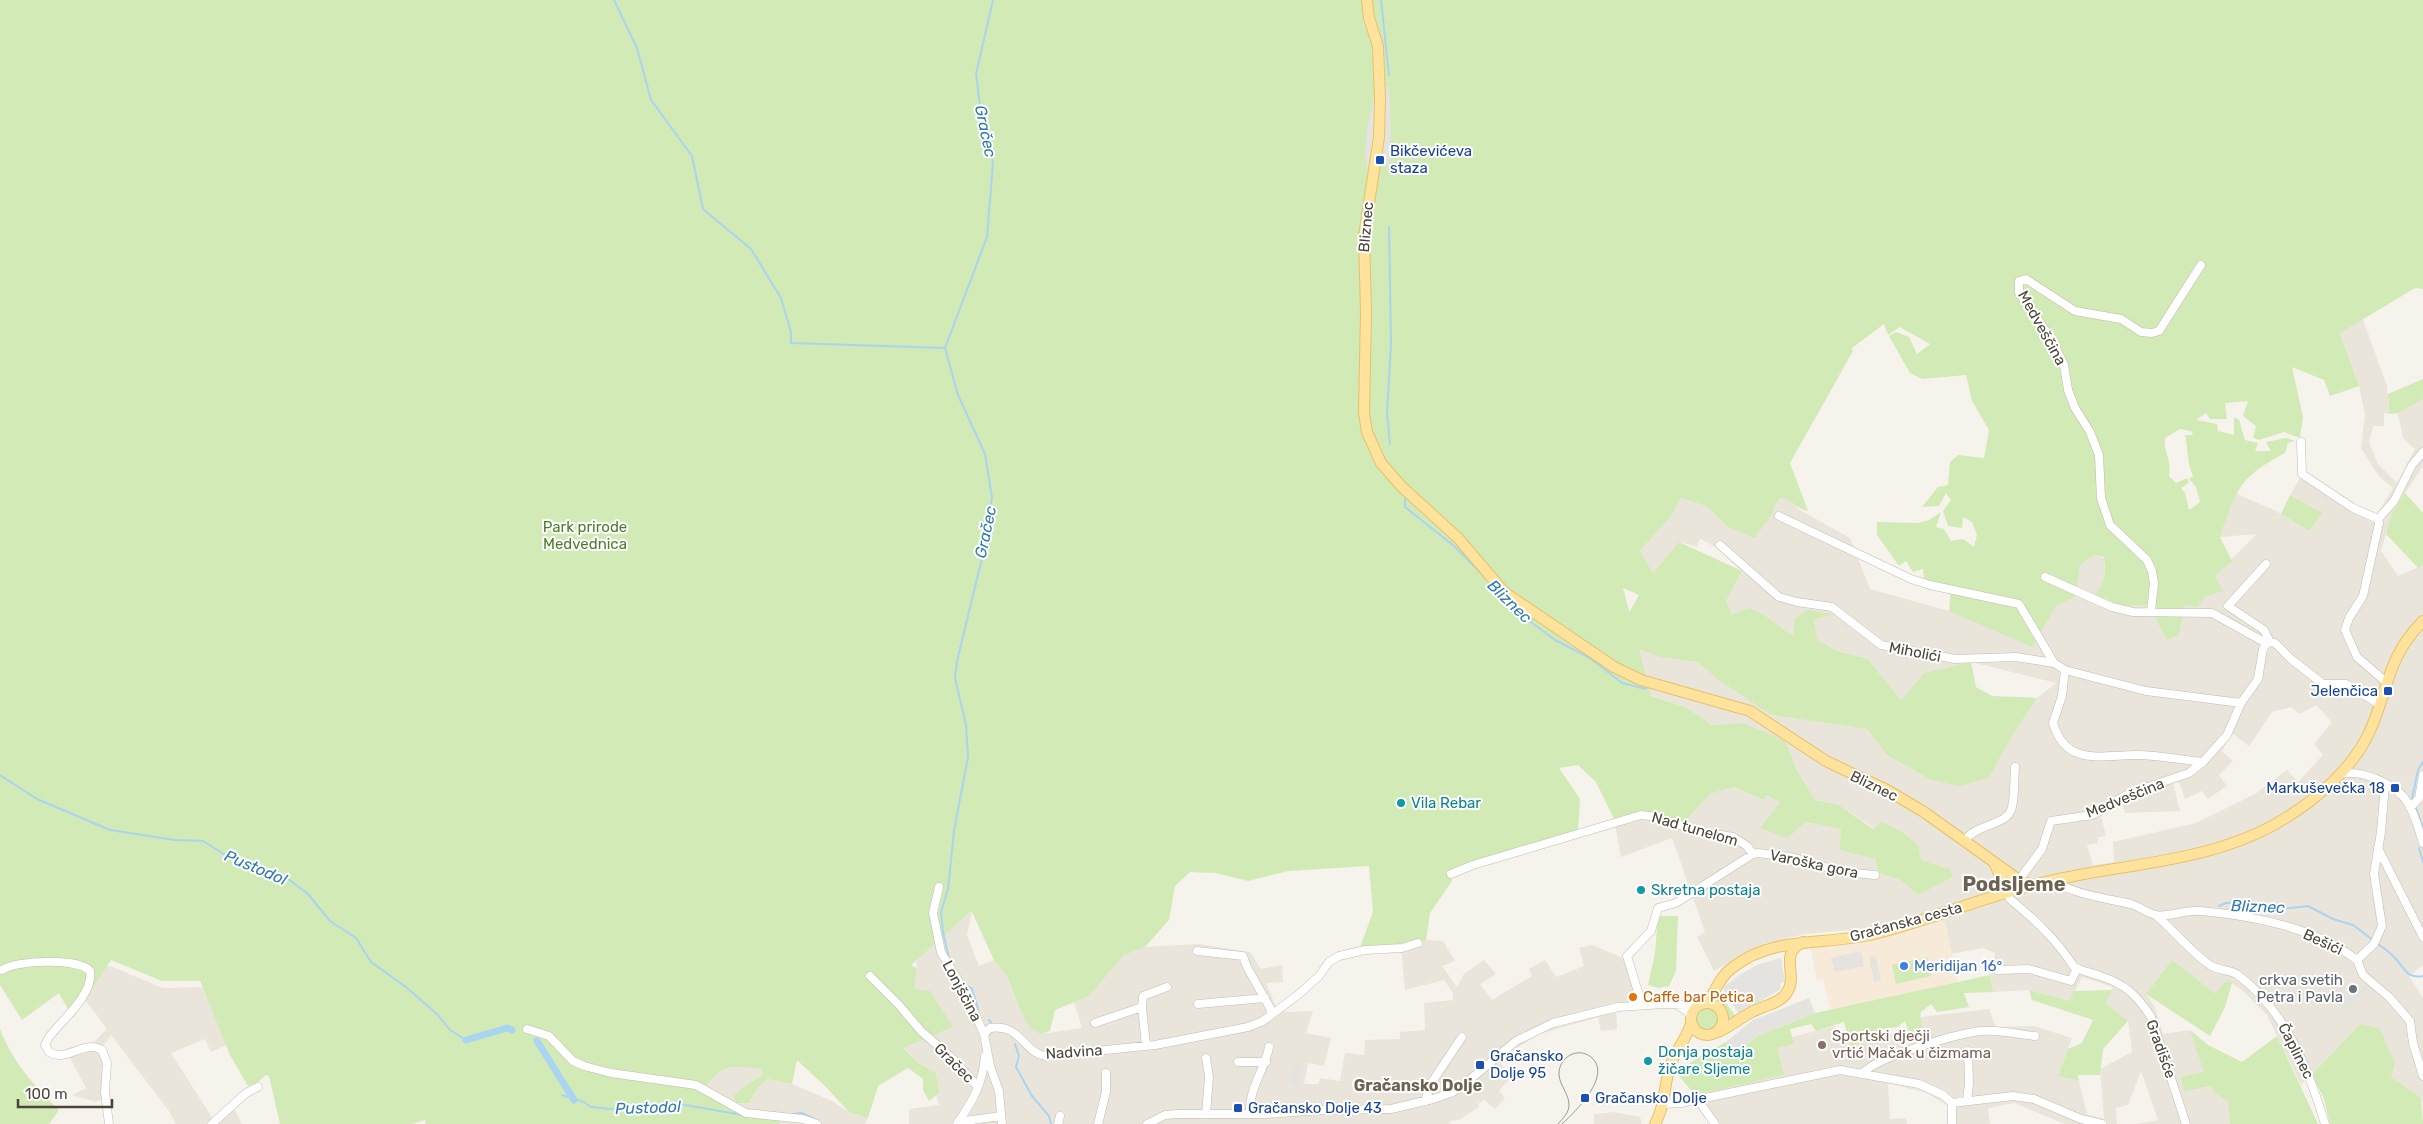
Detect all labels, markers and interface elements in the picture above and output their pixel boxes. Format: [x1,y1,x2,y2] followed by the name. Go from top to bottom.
[971,103,1000,159] water label: Gračec
[1390,142,1472,177] place label: Bikčevićeva staza
[1374,154,1386,166] marker: Bikčevićeva staza
[1355,201,1377,253] street label: Bliznec
[2014,288,2070,368] street label: Medveščina
[971,504,1000,560] water label: Gračec
[543,518,627,553] park label: Park prirode Medvednica
[1484,576,1536,627] water label: Bliznec
[1888,638,1942,666] street label: Miholići
[2310,682,2378,700] place label: Jelenčica
[2382,685,2394,697] marker: Jelenčica
[1847,767,1901,805] street label: Bliznec
[2083,774,2167,822] street label: Medveščina
[2266,779,2385,797] place label: Markuševečka 18
[2389,782,2401,794] marker: Markuševečka 18
[1411,794,1481,812] place label: Vila Rebar
[1395,797,1407,809] marker: Vila Rebar
[1650,808,1740,850] street label: Nad tunelom
[222,846,291,890] water label: Pustodol
[1768,846,1860,882] street label: Varoška gora
[1962,872,2066,896] district label: Podsljeme
[1651,881,1760,899] place label: Skretna postaja
[1635,884,1647,896] marker: Skretna postaja
[2231,896,2286,917] water label: Bliznec
[1848,898,1964,946] street label: Gračanska cesta
[2300,925,2346,959] street label: Bešići
[938,957,986,1025] street label: Lonjščina
[1914,957,2003,975] place label: Meridijan 16°
[1898,960,1910,972] marker: Meridijan 16°
[2257,971,2343,1006] place label: crkva svetih Petra i Pavla
[2347,983,2359,995] marker: crkva svetih Petra i Pavla
[1643,988,1754,1006] place label: Caffe bar Petica
[1627,991,1639,1003] marker: Caffe bar Petica
[2142,1017,2180,1081] street label: Gradišće
[2274,1020,2318,1082] street label: Čaplinec
[1832,1027,1991,1062] place label: Sportski dječji vrtić Mačak u čizmama
[930,1039,978,1087] street label: Gračec
[1816,1039,1828,1051] marker: Sportski dječji vrtić Mačak u čizmama
[1045,1041,1103,1063] street label: Nadvina
[1658,1043,1753,1078] place label: Donja postaja žičare Sljeme
[1490,1047,1563,1082] place label: Gračansko Dolje 95
[1642,1055,1654,1067] marker: Donja postaja žičare Sljeme
[1474,1059,1486,1071] marker: Gračansko Dolje 95
[18,1076,111,1108] scale bar
[1354,1076,1482,1095] district label: Gračansko Dolje
[25,1085,67,1103] text: 100 m
[1595,1089,1707,1107] place label: Gračansko Dolje
[1579,1092,1591,1104] marker: Gračansko Dolje
[615,1097,682,1118] water label: Pustodol
[1248,1099,1382,1117] place label: Gračansko Dolje 43
[1232,1102,1244,1114] marker: Gračansko Dolje 43

